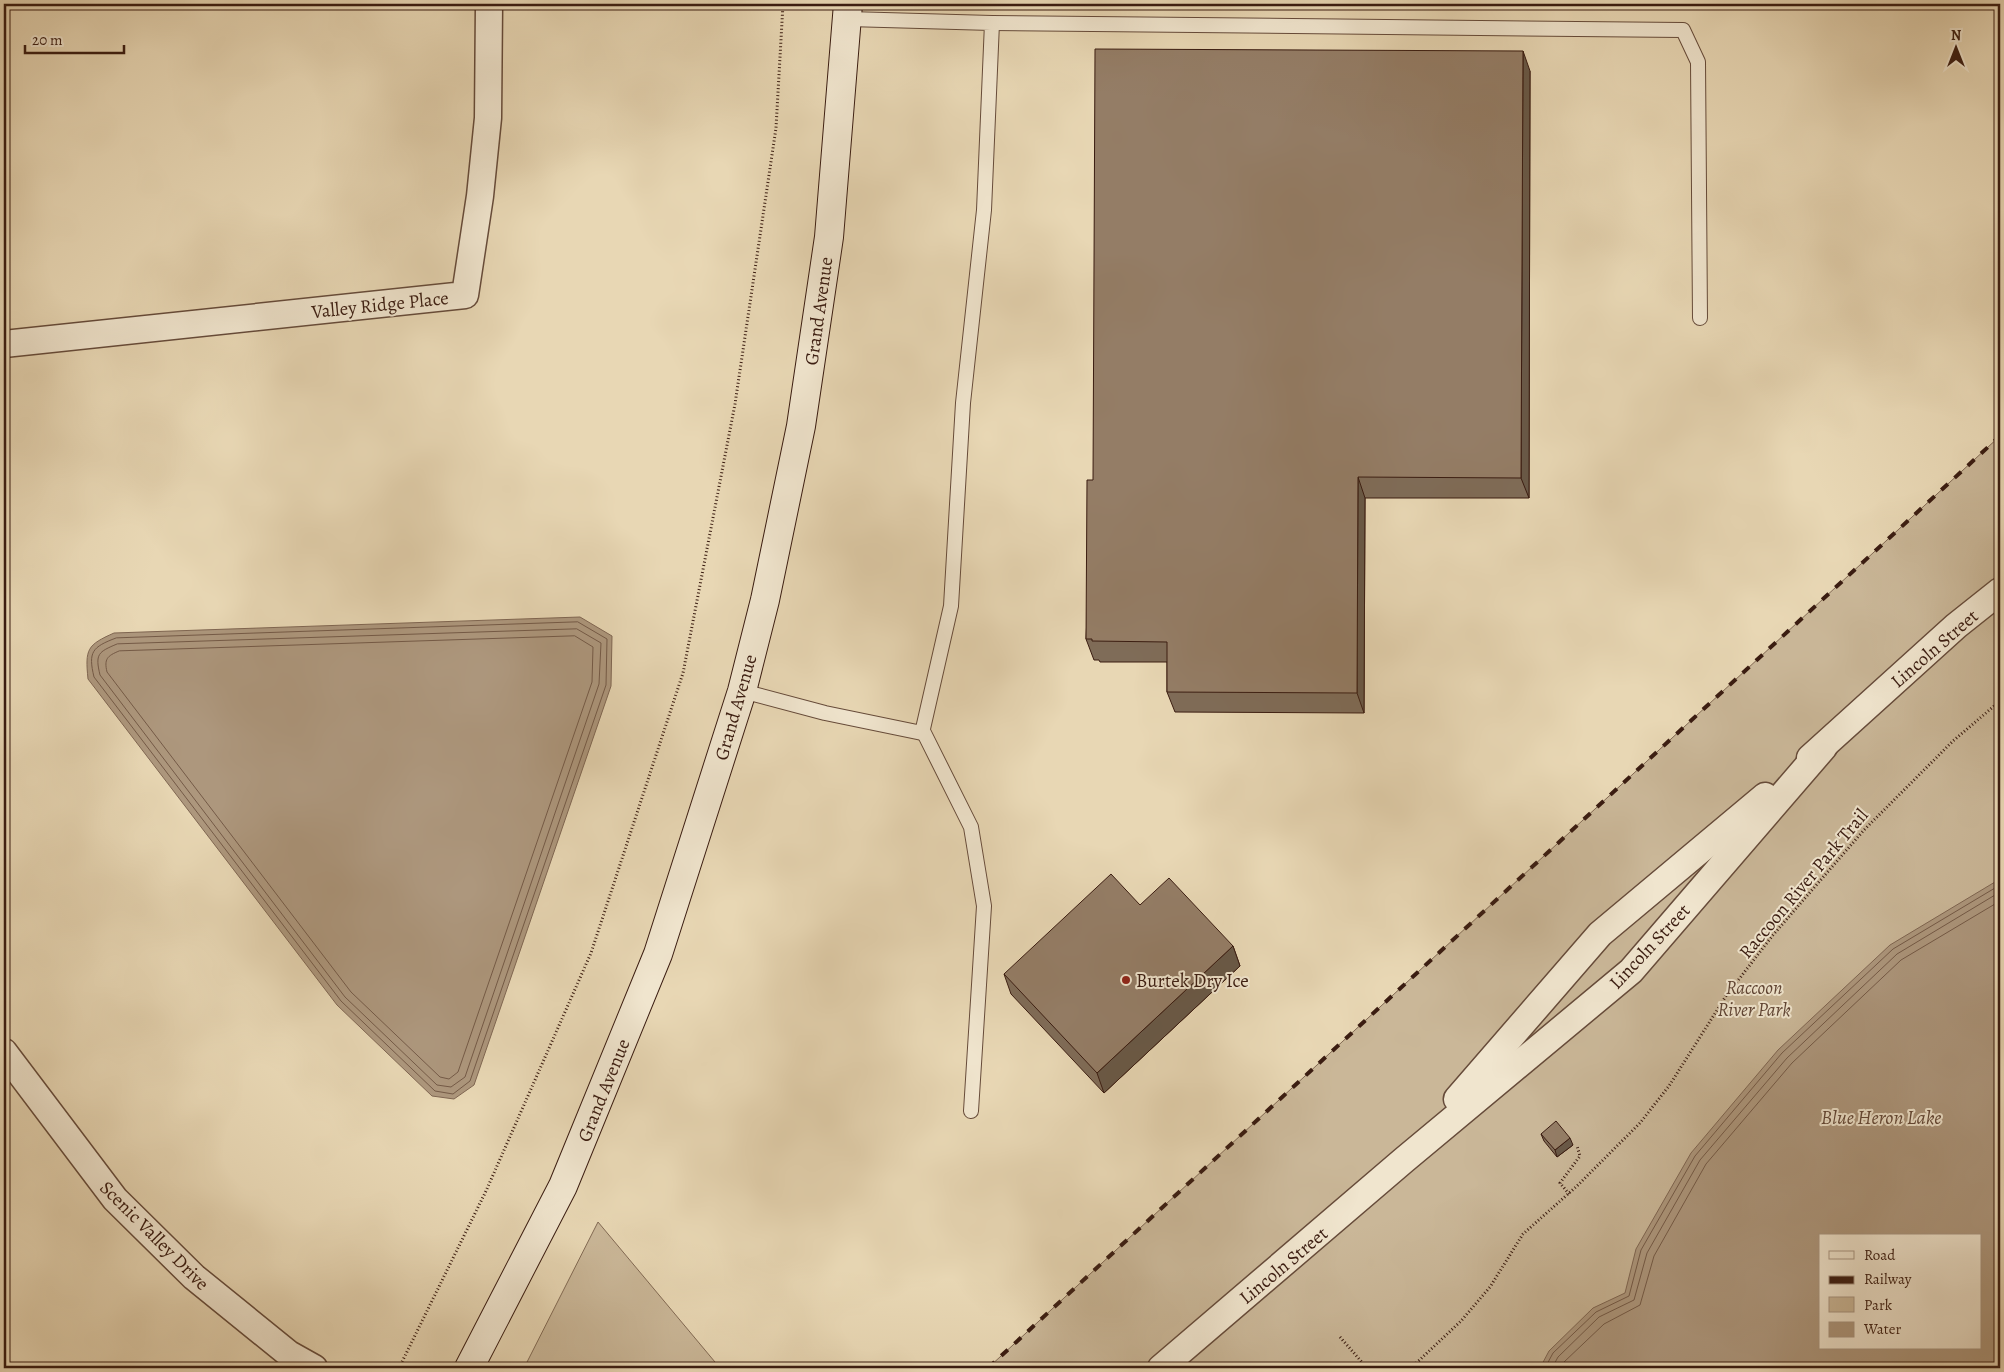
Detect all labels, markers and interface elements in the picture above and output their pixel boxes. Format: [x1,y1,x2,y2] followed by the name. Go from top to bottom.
[25,22,124,54] scale bar
[1932,22,1982,72] north arrow
[1951,26,1961,45] text: N
[32,30,63,50] text: 20 m
[799,255,839,367] street label: Grand Avenue
[309,285,450,325] street label: Valley Ridge Place
[1885,603,1984,694] street label: Lincoln Street
[708,651,764,763] street label: Grand Avenue
[1733,803,1874,964] street label: Raccoon River Park Trail
[1603,898,1696,995] street label: Lincoln Street
[1136,968,1249,994] place label: Burtek Dry Ice
[1120,974,1132,986] marker: Burtek Dry Ice
[1717,975,1791,1023] park label: Raccoon River Park
[571,1035,636,1146] street label: Grand Avenue
[1821,1104,1941,1131] water label: Blue Heron Lake
[94,1175,215,1296] street label: Scenic Valley Drive
[1234,1221,1333,1310] street label: Lincoln Street
[1819,1234,1982,1350] legend
[1864,1245,1896,1265] text: Road
[1864,1269,1912,1289] text: Railway
[1864,1295,1893,1315] text: Park
[1863,1319,1901,1339] text: Water

